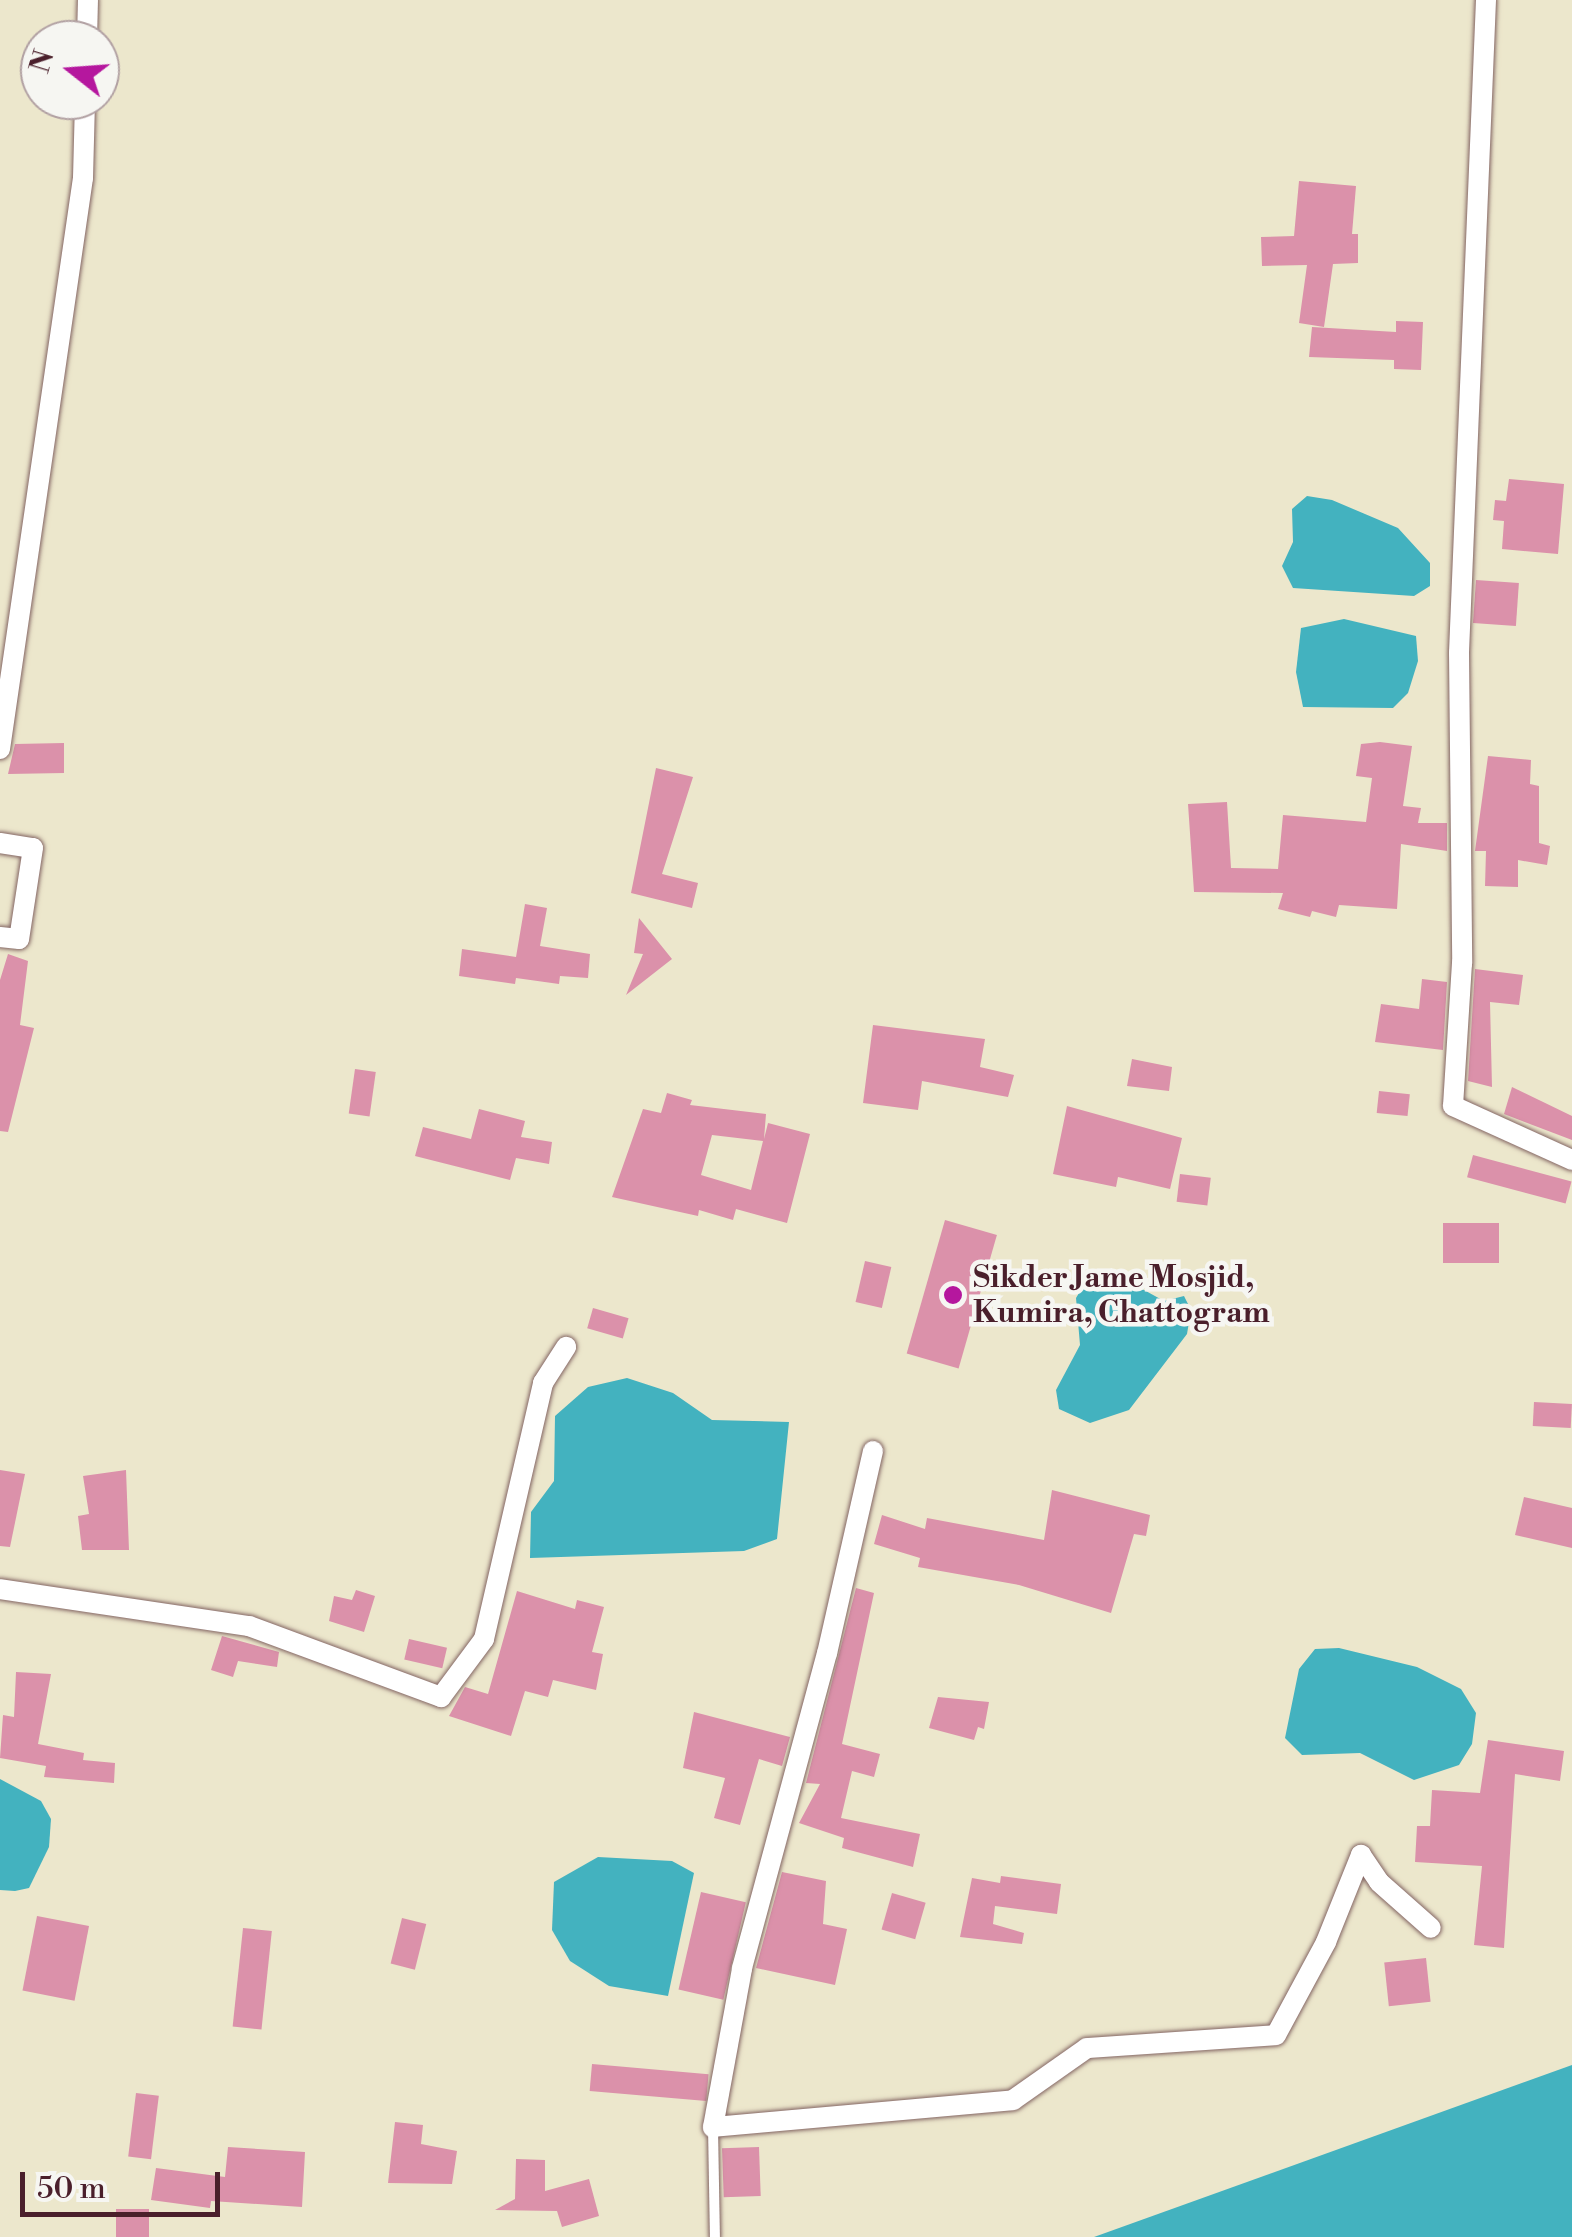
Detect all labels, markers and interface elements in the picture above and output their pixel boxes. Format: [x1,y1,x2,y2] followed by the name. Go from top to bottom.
[20,20,120,120] north arrow
[23,46,63,77] text: N
[973,1260,1270,1330] place label: Sikder Jame Mosjid, Kumira, Chattogram
[942,1284,964,1306] marker: Sikder Jame Mosjid, Kumira, Chattogram
[25,2152,225,2214] scale bar
[37,2170,106,2208] text: 50 m

